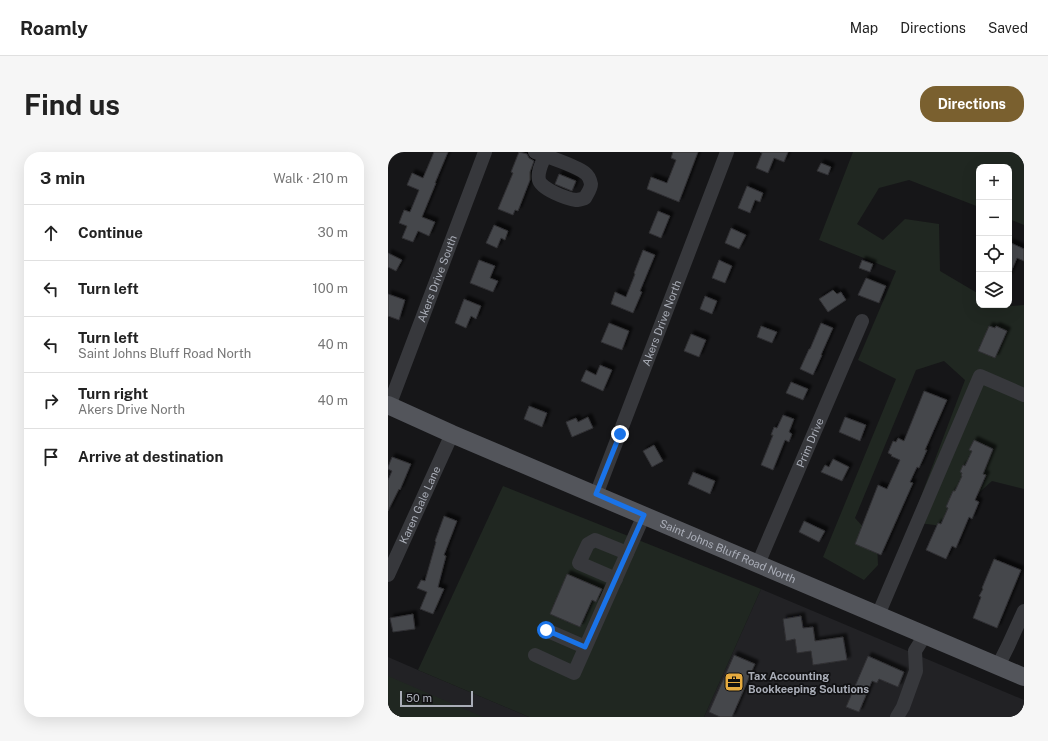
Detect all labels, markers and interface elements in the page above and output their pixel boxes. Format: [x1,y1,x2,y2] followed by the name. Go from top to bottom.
[20,17,88,39] text: Roamly
[850,20,878,36] text: Map
[900,20,966,36] text: Directions
[988,20,1028,36] text: Saved
[920,86,1024,122] button: Directions
[24,88,120,121] text: Find us
[976,164,1012,308] map controls
[976,164,1012,200] button: +
[40,168,85,188] text: 3 min
[273,171,348,186] text: Walk · 210 m
[976,200,1012,236] button: −
[40,222,62,244] icon: ahead
[78,224,143,241] text: Continue
[318,225,348,240] text: 30 m
[415,234,459,324] street label: Akers Drive South
[976,236,1012,272] button: locate
[976,272,1012,308] button: layers
[40,278,62,300] icon: left
[640,279,683,368] street label: Akers Drive North
[78,280,139,297] text: Turn left
[312,281,348,296] text: 100 m
[78,329,139,346] text: Turn left
[40,334,62,356] icon: left
[317,337,348,352] text: 40 m
[78,346,251,361] text: Saint Johns Bluff Road North
[78,385,148,402] text: Turn right
[40,390,62,412] icon: right
[317,393,348,408] text: 40 m
[78,402,185,417] text: Akers Drive North
[794,416,826,469] street label: Prim Drive
[611,425,629,443] route end
[40,446,62,468] icon: arrive
[78,448,223,465] text: Arrive at destination
[397,464,443,546] street label: Karen Gale Lane
[658,517,798,585] street label: Saint Johns Bluff Road North
[537,621,555,639] route start
[748,670,869,695] place label: Tax Accounting Bookkeeping Solutions
[723,671,745,693] office icon: Tax Accounting Bookkeeping Solutions
[400,689,473,708] scale bar
[406,692,432,704] text: 50 m

